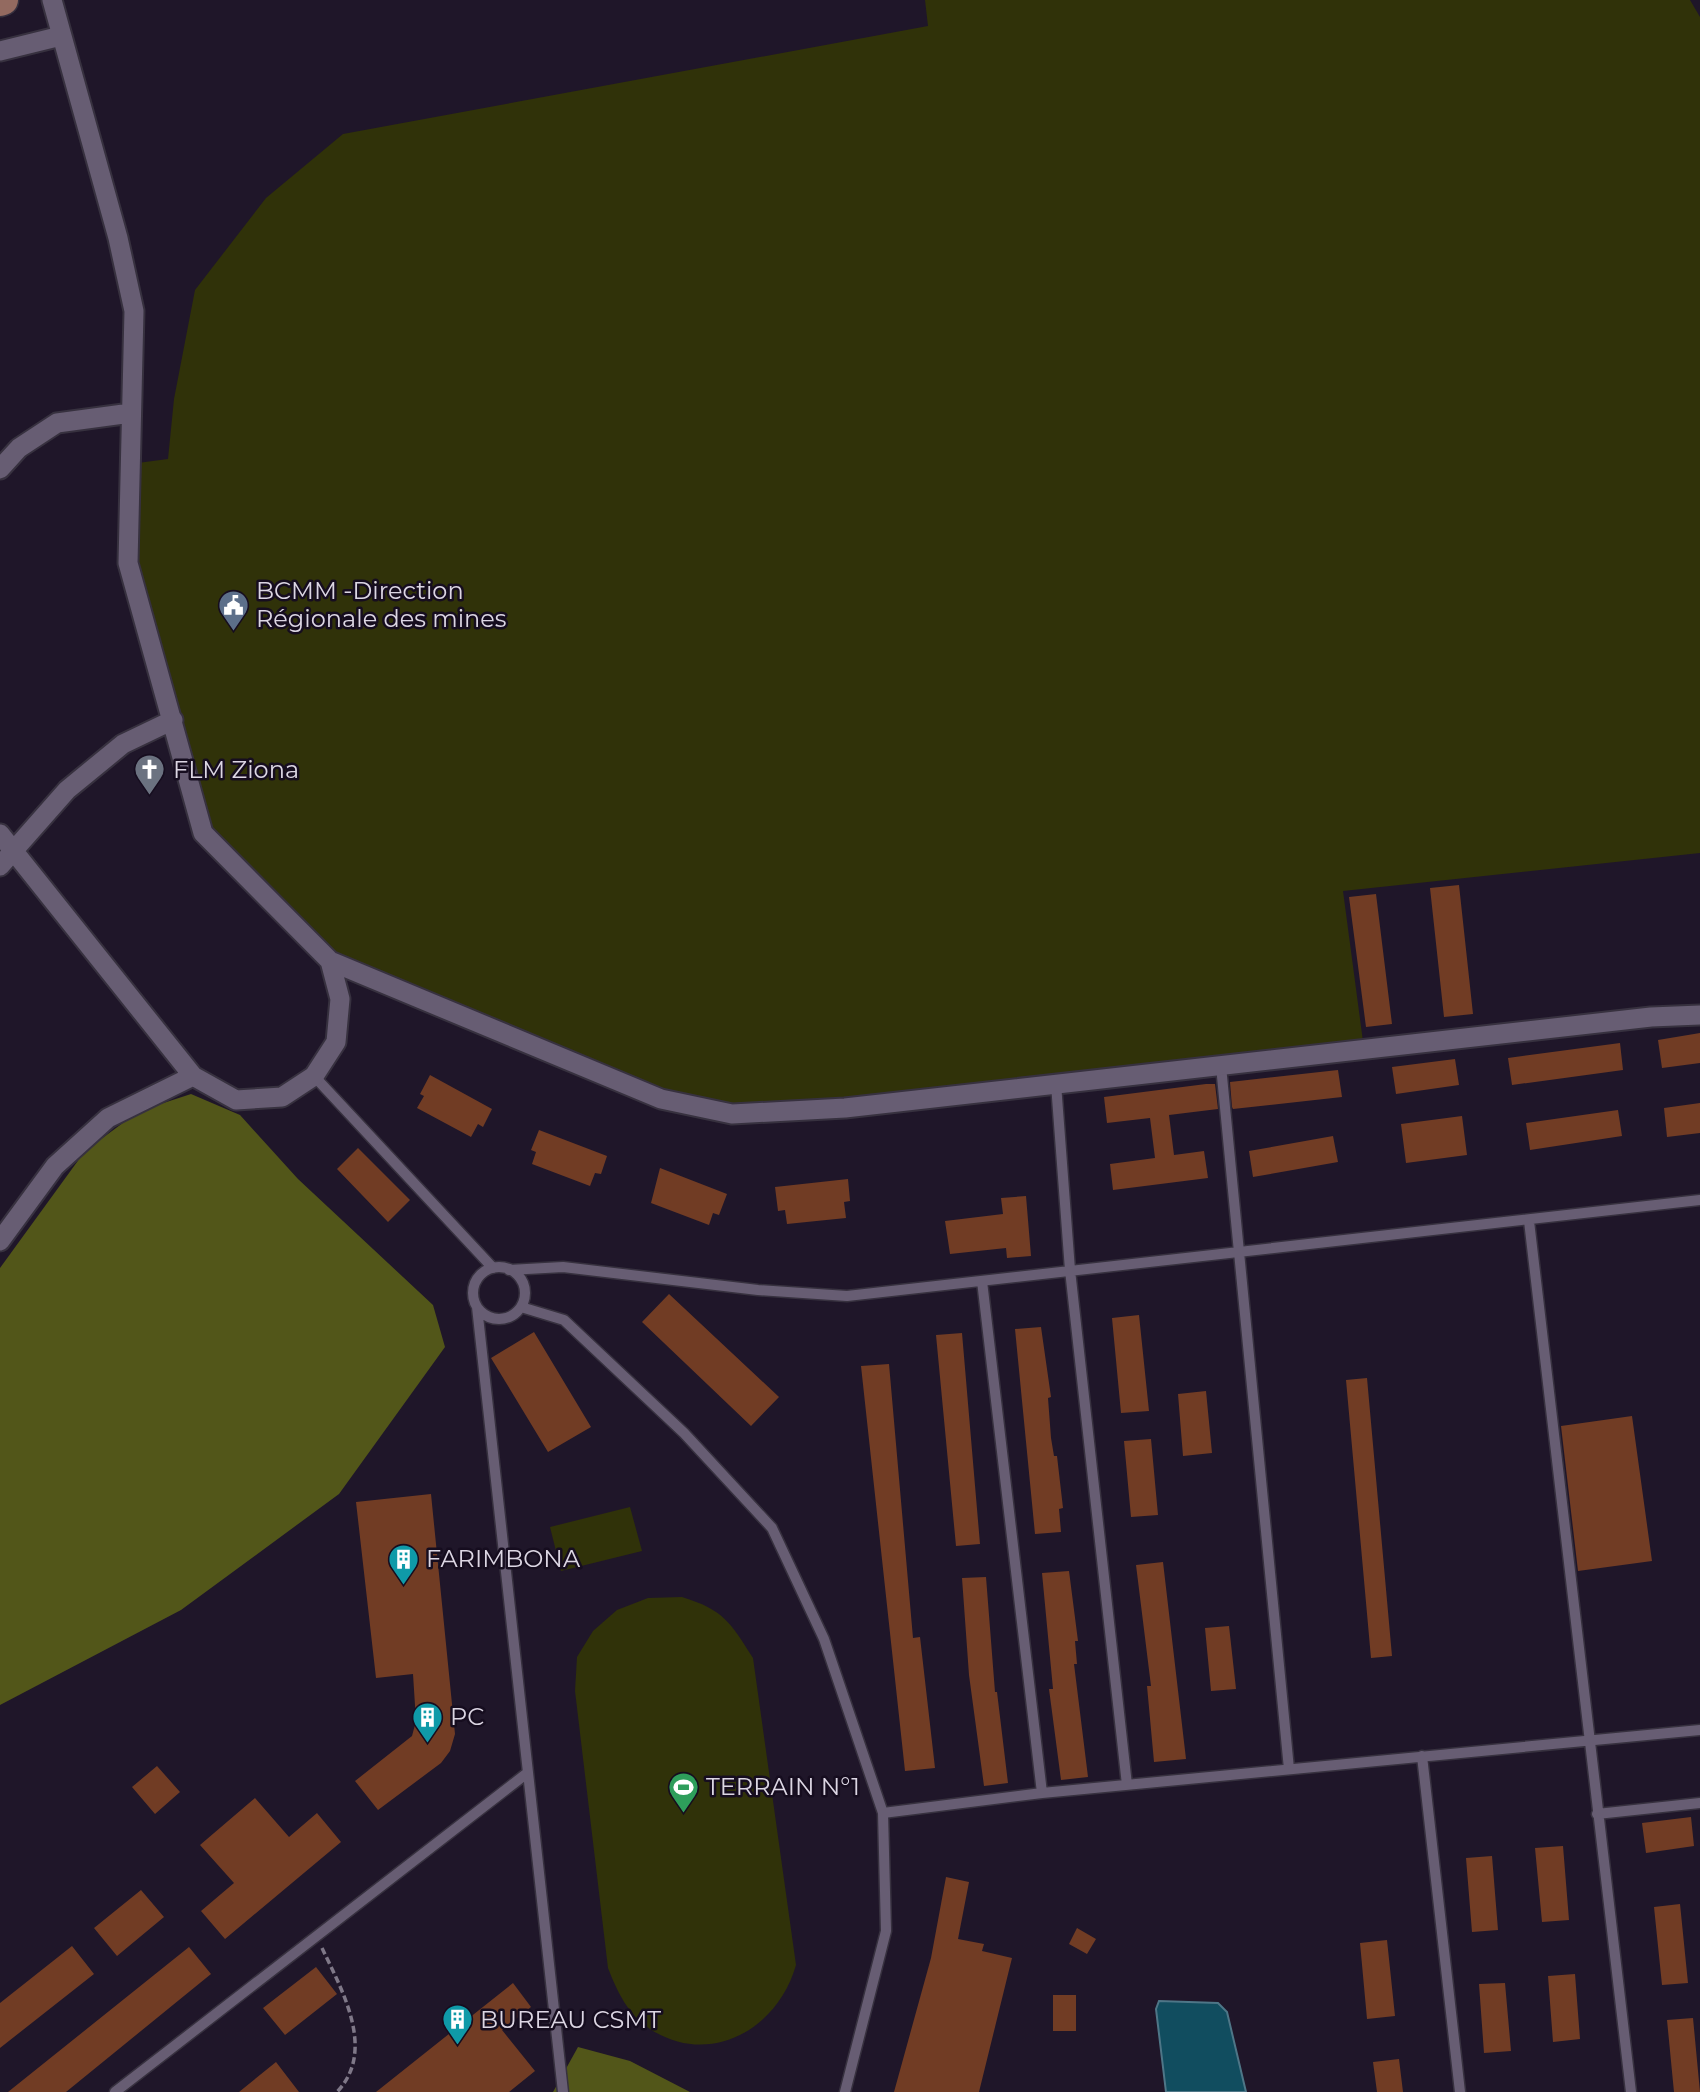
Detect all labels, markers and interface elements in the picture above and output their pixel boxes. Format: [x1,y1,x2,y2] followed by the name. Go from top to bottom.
[256,576,507,633] place label: BCMM -Direction Régionale des mines
[216,588,250,632] public building icon: BCMM -Direction Régionale des mines
[133,753,167,797] church icon: FLM Ziona
[173,755,299,784] place label: FLM Ziona
[386,1542,420,1586] building icon: FARIMBONA
[426,1544,581,1573] place label: FARIMBONA
[410,1700,444,1744] building icon: PC
[450,1702,484,1731] place label: PC
[666,1770,700,1814] sports icon: TERRAIN N°1
[706,1772,860,1801] place label: TERRAIN N°1
[440,2003,474,2047] building icon: BUREAU CSMT
[480,2005,661,2034] place label: BUREAU CSMT

